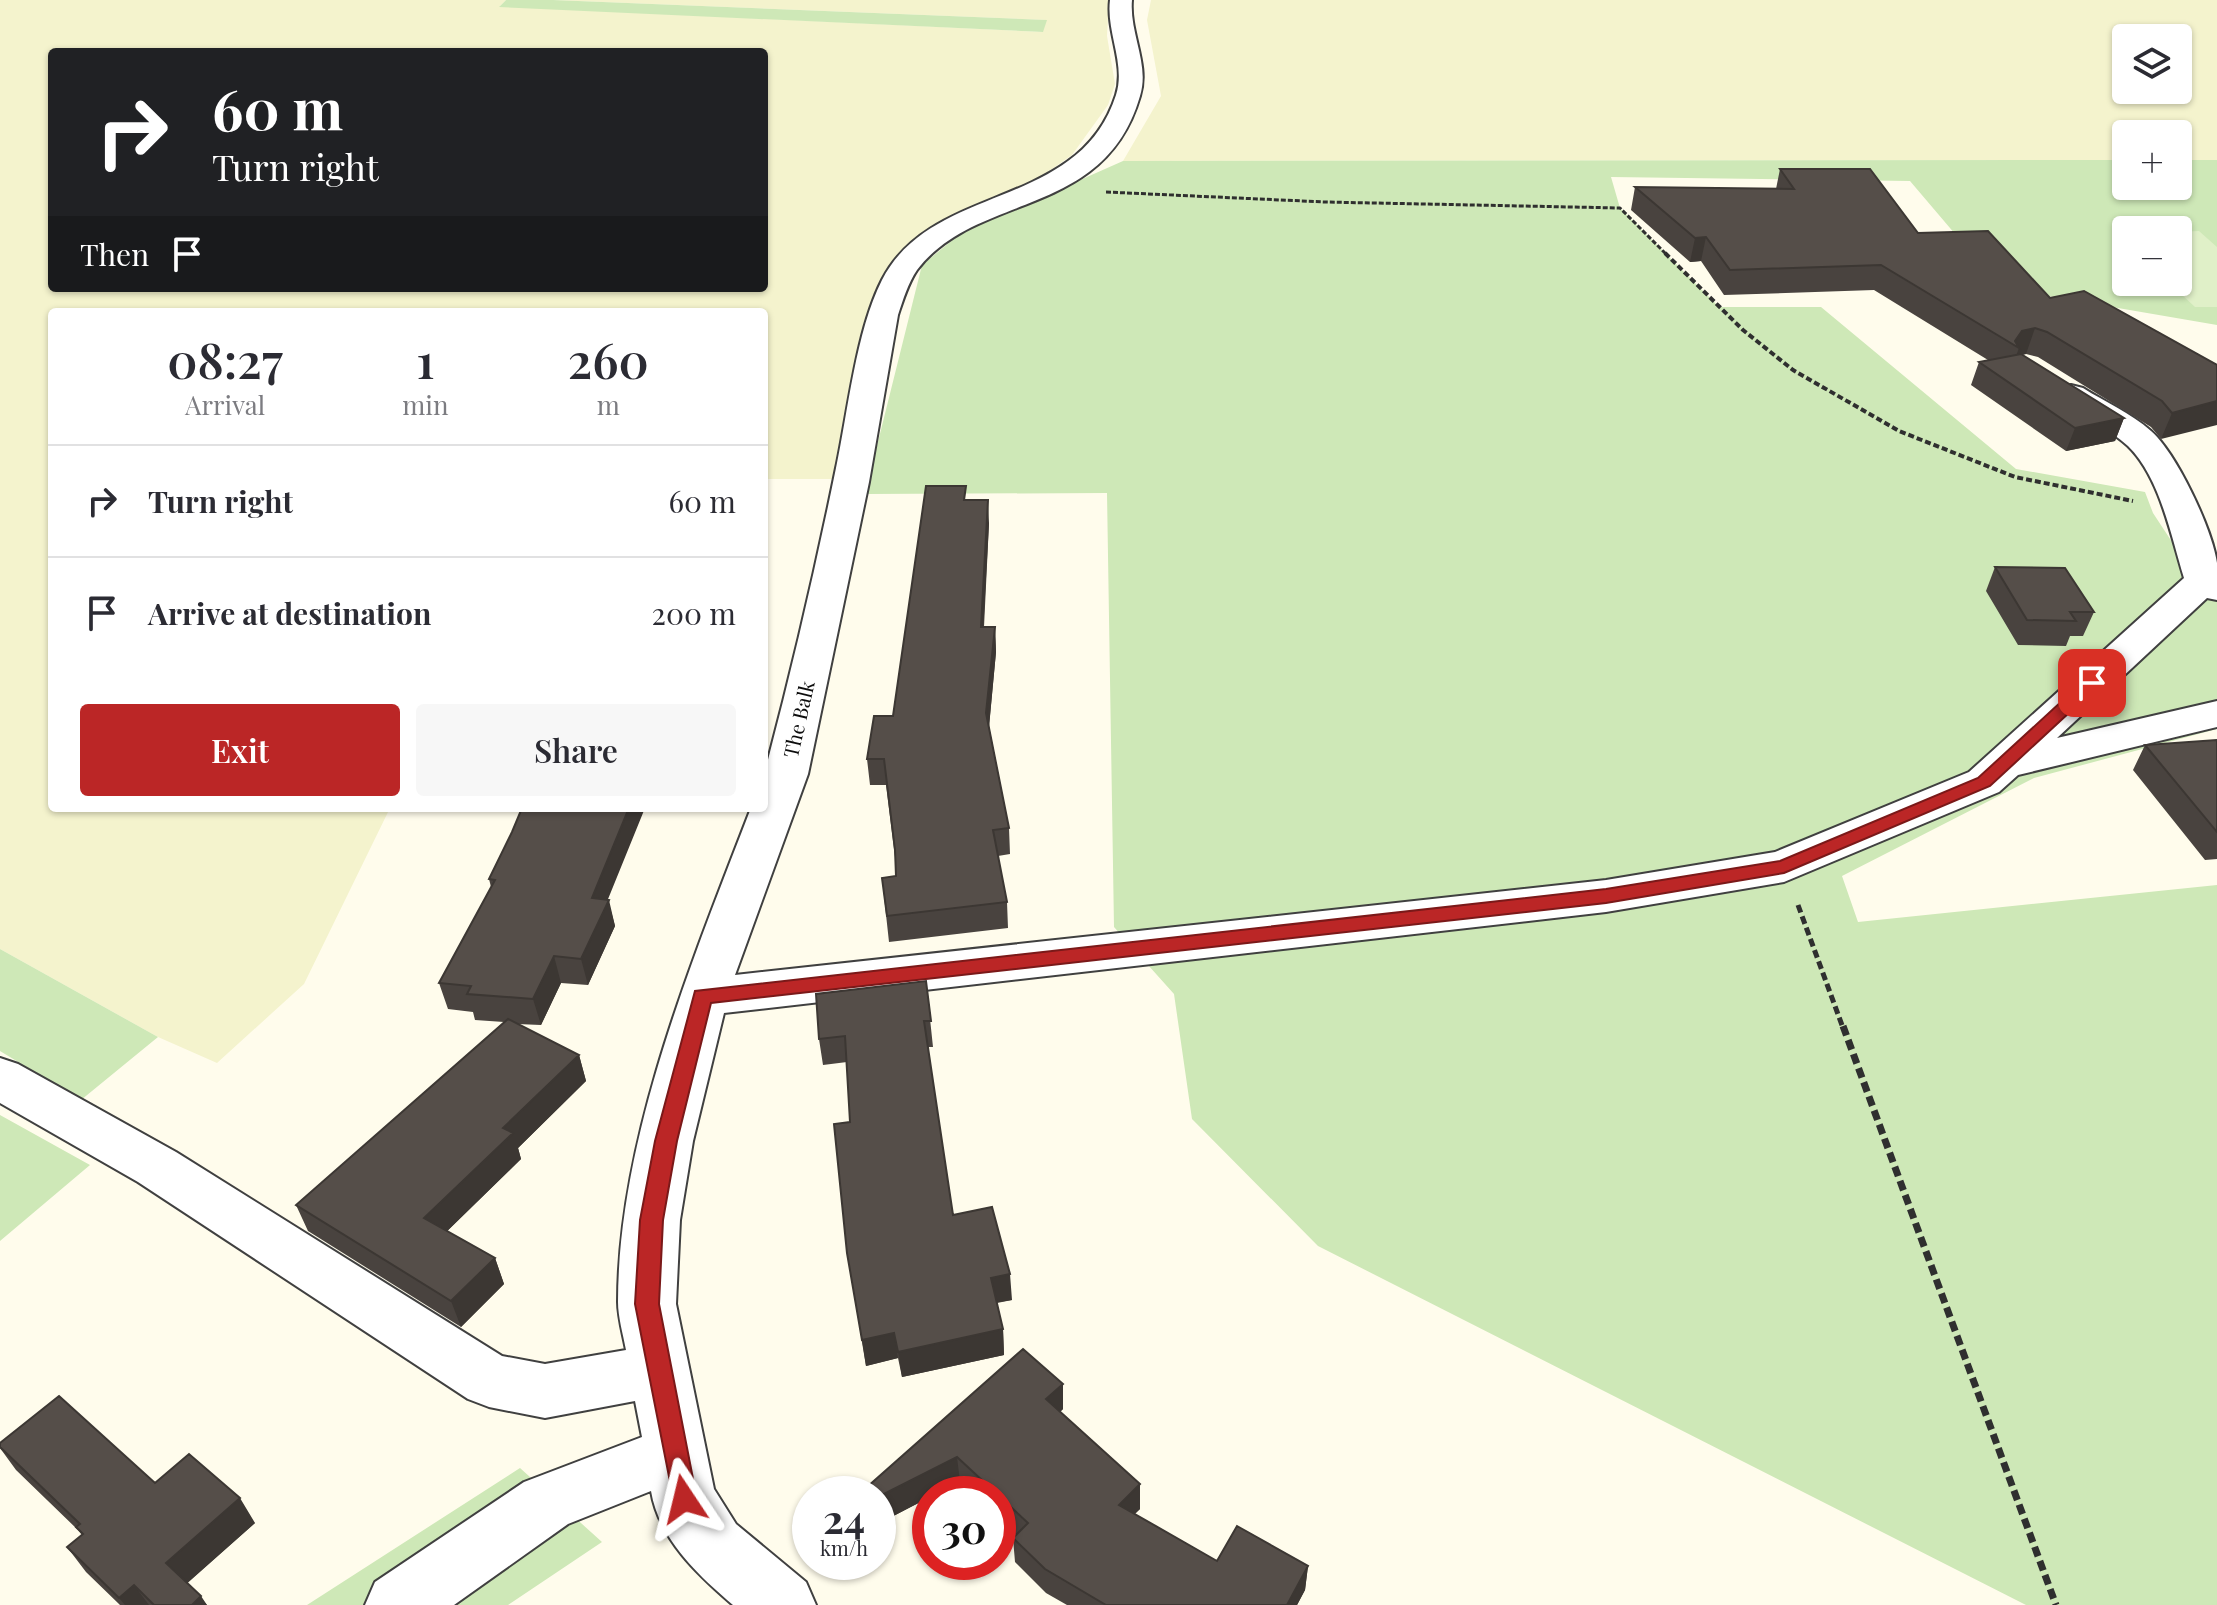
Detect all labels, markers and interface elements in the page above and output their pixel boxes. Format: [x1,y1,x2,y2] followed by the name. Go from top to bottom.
[2112,24,2192,296] map controls
[2112,24,2192,104] button: layers
[212,70,343,145] text: 60 m
[80,80,184,184] icon: right
[2112,120,2192,200] button: +
[212,142,379,190] text: Turn right
[2112,216,2192,296] button: −
[165,232,209,276] icon: arrive
[80,234,149,274] text: Then
[167,327,283,391] text: 08:27
[416,327,434,391] text: 1
[568,327,649,391] text: 260
[185,387,265,422] text: Arrival
[402,387,448,422] text: min
[597,387,620,422] text: m
[80,479,124,523] icon: right
[148,481,293,521] text: Turn right
[668,481,736,521] text: 60 m
[80,591,124,635] icon: arrive
[148,593,431,633] text: Arrive at destination
[652,593,736,633] text: 200 m
[2058,649,2126,717] pin
[2070,661,2114,705] icon: arrive
[776,678,820,760] street label: The Balk
[80,704,400,796] button: Exit
[416,704,736,796] button: Share
[642,1457,726,1541] position arrow
[912,1476,1016,1580] speed limit sign: 30
[823,1491,865,1544] text: 24
[820,1534,868,1561] text: km/h

